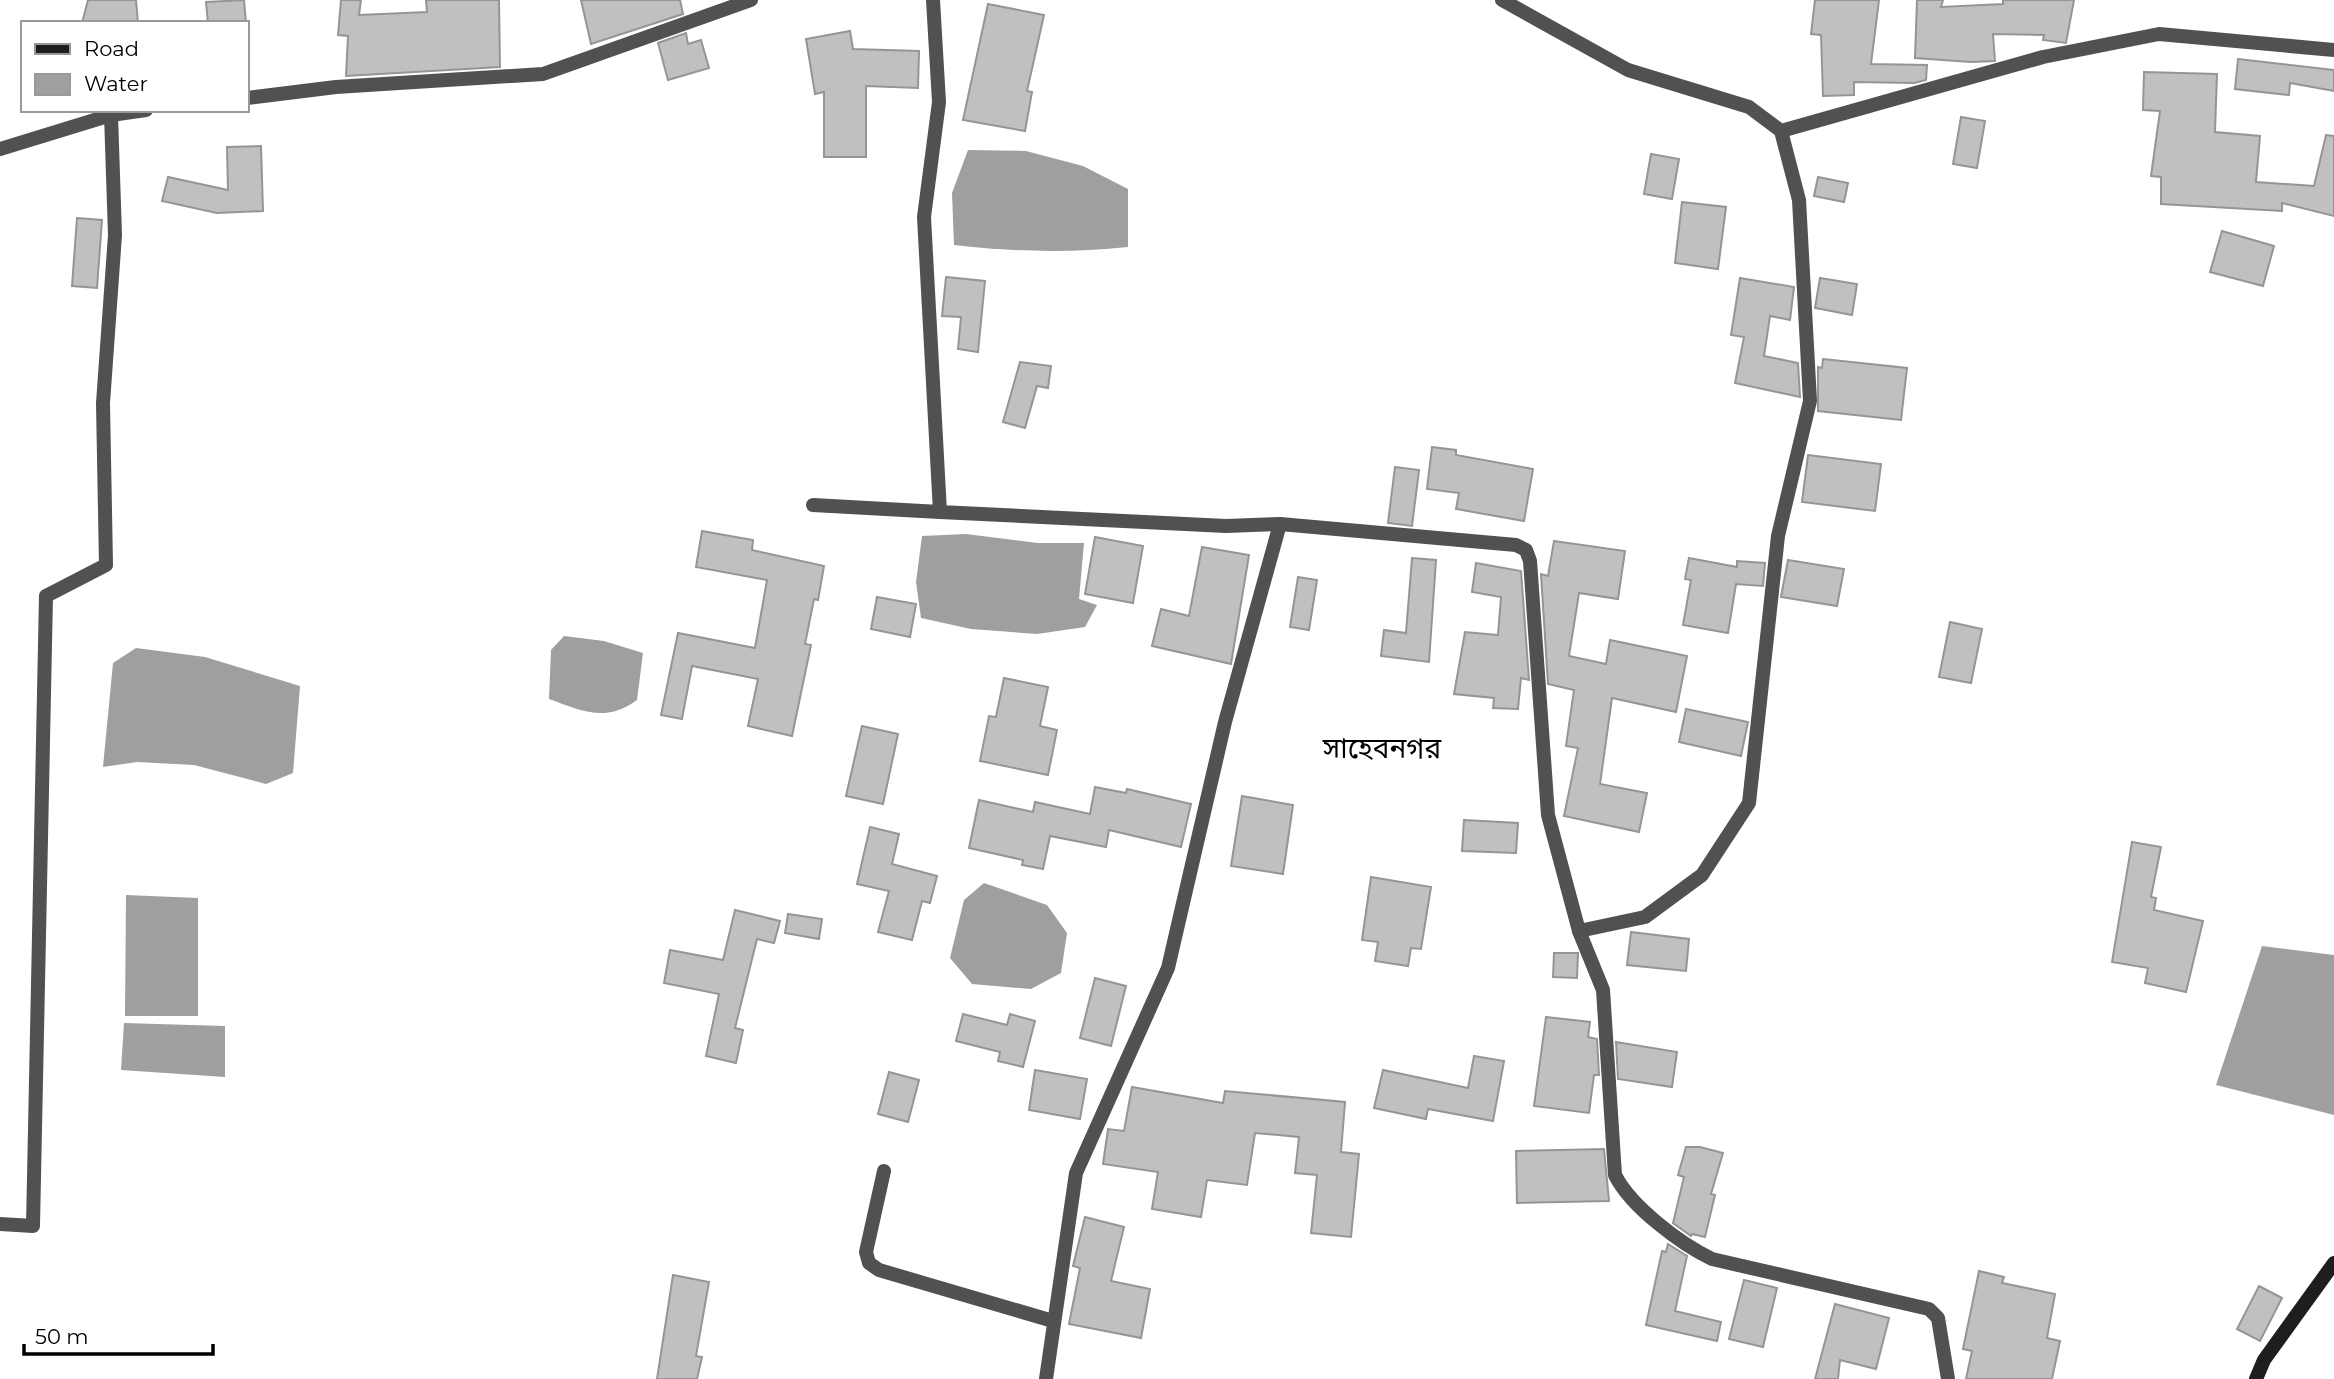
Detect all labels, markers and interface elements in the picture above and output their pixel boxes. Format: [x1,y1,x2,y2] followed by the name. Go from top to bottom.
[21,21,248,112] legend
[84,36,139,61] text: Road
[84,71,148,96] text: Water
[1322,731,1441,765] district label: সাহেবনগর
[24,1312,214,1356] scale bar
[35,1324,89,1349] text: 50 m

